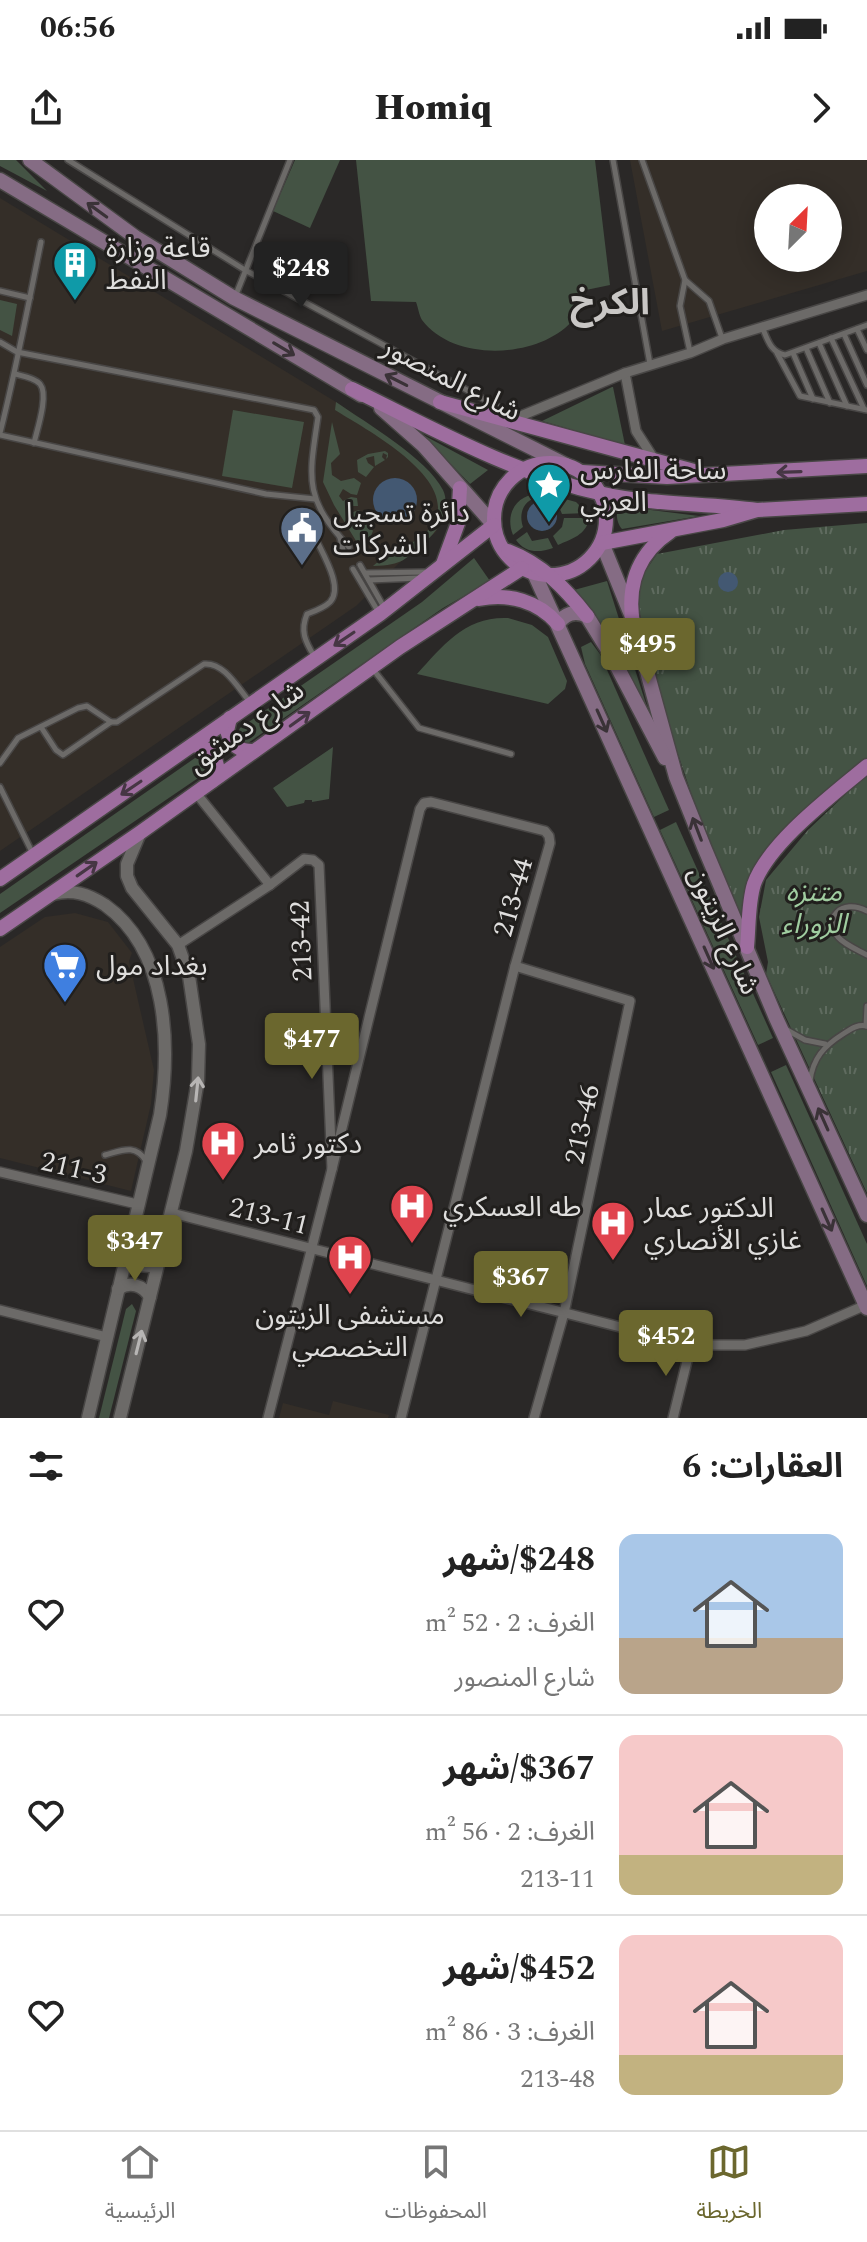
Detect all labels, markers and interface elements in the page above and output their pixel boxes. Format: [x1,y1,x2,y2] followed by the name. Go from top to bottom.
[40,5,115,51] text: 06:56
[375,81,492,136] text: Homiq
[24,86,68,130] icon: share
[799,86,843,130] icon: forward
[754,184,842,272] north arrow
[754,184,842,272] map controls
[87,202,109,218] one-way arrow
[106,227,211,302] place label: قاعة وزارة النفط
[51,239,99,302] building icon: قاعة وزارة النفط
[254,242,348,310] pin: $248
[272,248,330,288] text: $248
[570,276,650,331] district label: الكرخ
[373,325,529,433] street label: شارع المنصور
[272,341,295,357] one-way arrow
[385,371,409,387] one-way arrow
[580,449,726,524] place label: ساحة الفارس العربي
[525,461,573,524] place icon: ساحة الفارس العربي
[776,464,803,480] one-way arrow
[333,492,470,567] place label: دائرة تسجيل الشركات
[278,504,326,567] public building icon: دائرة تسجيل الشركات
[601,618,695,686] pin: $495
[619,624,677,664] text: $495
[333,631,355,647] one-way arrow
[178,670,314,785] street label: شارع دمشق
[595,708,610,732] one-way arrow
[288,710,310,727] one-way arrow
[120,780,142,796] one-way arrow
[689,817,703,842] one-way arrow
[482,853,545,942] street label: 213-44
[676,859,771,1002] street label: شارع الزيتون
[76,861,98,877] one-way arrow
[781,871,850,946] park label: متنزه الزوراء
[279,900,324,982] street label: 213-42
[41,941,89,1004] supermarket icon: بغداد مول
[96,945,207,988] place label: بغداد مول
[702,945,717,969] one-way arrow
[265,1013,359,1081] pin: $477
[283,1019,341,1059] text: $477
[190,1076,205,1103] one-way arrow
[553,1080,612,1168] street label: 213-46
[815,1107,830,1131] one-way arrow
[199,1119,247,1182] hospital icon: دكتور ثامر
[253,1123,362,1166] place label: دكتور ثامر
[36,1140,111,1197] street label: 211-3
[388,1182,436,1245] hospital icon: طه العسكري
[224,1186,313,1247] street label: 213-11
[443,1186,582,1229] place label: طه العسكري
[643,1187,802,1262] place label: الدكتور عمار غازي الأنصاري
[589,1199,637,1262] hospital icon: الدكتور عمار غازي الأنصاري
[821,1207,836,1232] one-way arrow
[88,1215,182,1283] pin: $347
[106,1221,164,1261] text: $347
[326,1233,374,1296] hospital icon: مستشفى الزيتون التخصصي
[474,1251,568,1319] pin: $367
[492,1257,550,1297] text: $367
[255,1294,445,1369] place label: مستشفى الزيتون التخصصي
[619,1310,713,1378] pin: $452
[637,1316,695,1356] text: $452
[132,1330,147,1356] one-way arrow
[682,1441,843,1493] text: العقارات: 6
[24,1444,68,1488] icon: filters
[443,1534,595,1586] text: $248/شهر
[683,1566,779,1662] icon: home
[24,1592,68,1636] icon: heart
[425,1603,595,1643] text: الغرف: 2 · 52 m²
[454,1658,595,1698] text: شارع المنصور
[443,1743,595,1795] text: $367/شهر
[683,1767,779,1863] icon: home
[24,1793,68,1837] icon: heart
[425,1812,595,1852] text: الغرف: 2 · 56 m²
[520,1859,595,1899] text: 213-11
[443,1943,595,1995] text: $452/شهر
[683,1967,779,2063] icon: home
[24,1993,68,2037] icon: heart
[425,2012,595,2052] text: الغرف: 3 · 86 m²
[520,2059,595,2099] text: 213-48
[105,2140,175,2234] tab: الرئيسية
[385,2140,487,2234] tab: المحفوظات
[696,2140,762,2234] tab: الخريطة

